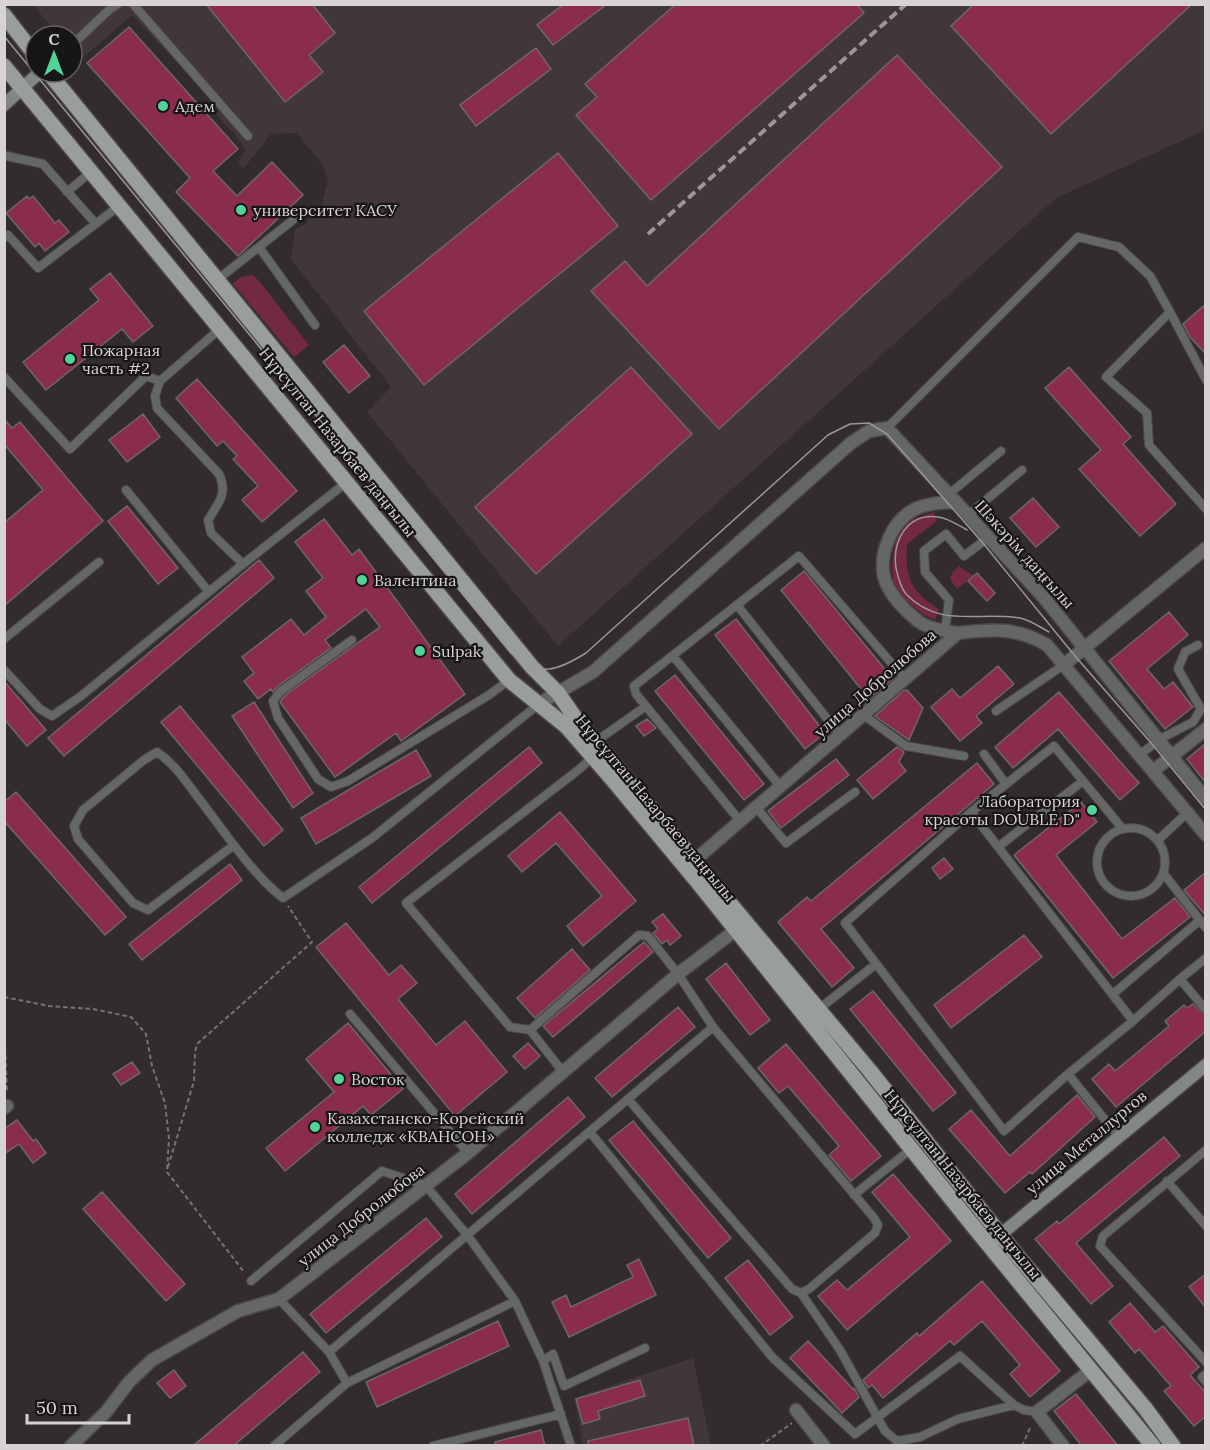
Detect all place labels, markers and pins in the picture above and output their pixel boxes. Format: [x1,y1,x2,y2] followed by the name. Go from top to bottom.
[174,96,215,116] place label: Адем
[156,99,170,113] marker: Адем
[253,200,397,220] place label: университет КАСУ
[234,203,248,217] marker: университет КАСУ
[82,340,160,378] place label: Пожарная часть #2
[63,352,77,366] marker: Пожарная часть #2
[374,570,456,590] place label: Валентина
[355,573,369,587] marker: Валентина
[432,641,482,661] place label: Sulpak
[413,644,427,658] marker: Sulpak
[925,791,1080,829] place label: Лаборатория красоты DOUBLE D"
[1085,803,1099,817] marker: Лаборатория красоты DOUBLE D"
[351,1069,405,1089] place label: Восток
[332,1072,346,1086] marker: Восток
[327,1108,524,1146] place label: Казахстанско-Корейский колледж «КВАНСОН»
[308,1120,322,1134] marker: Казахстанско-Корейский колледж «КВАНСОН»

